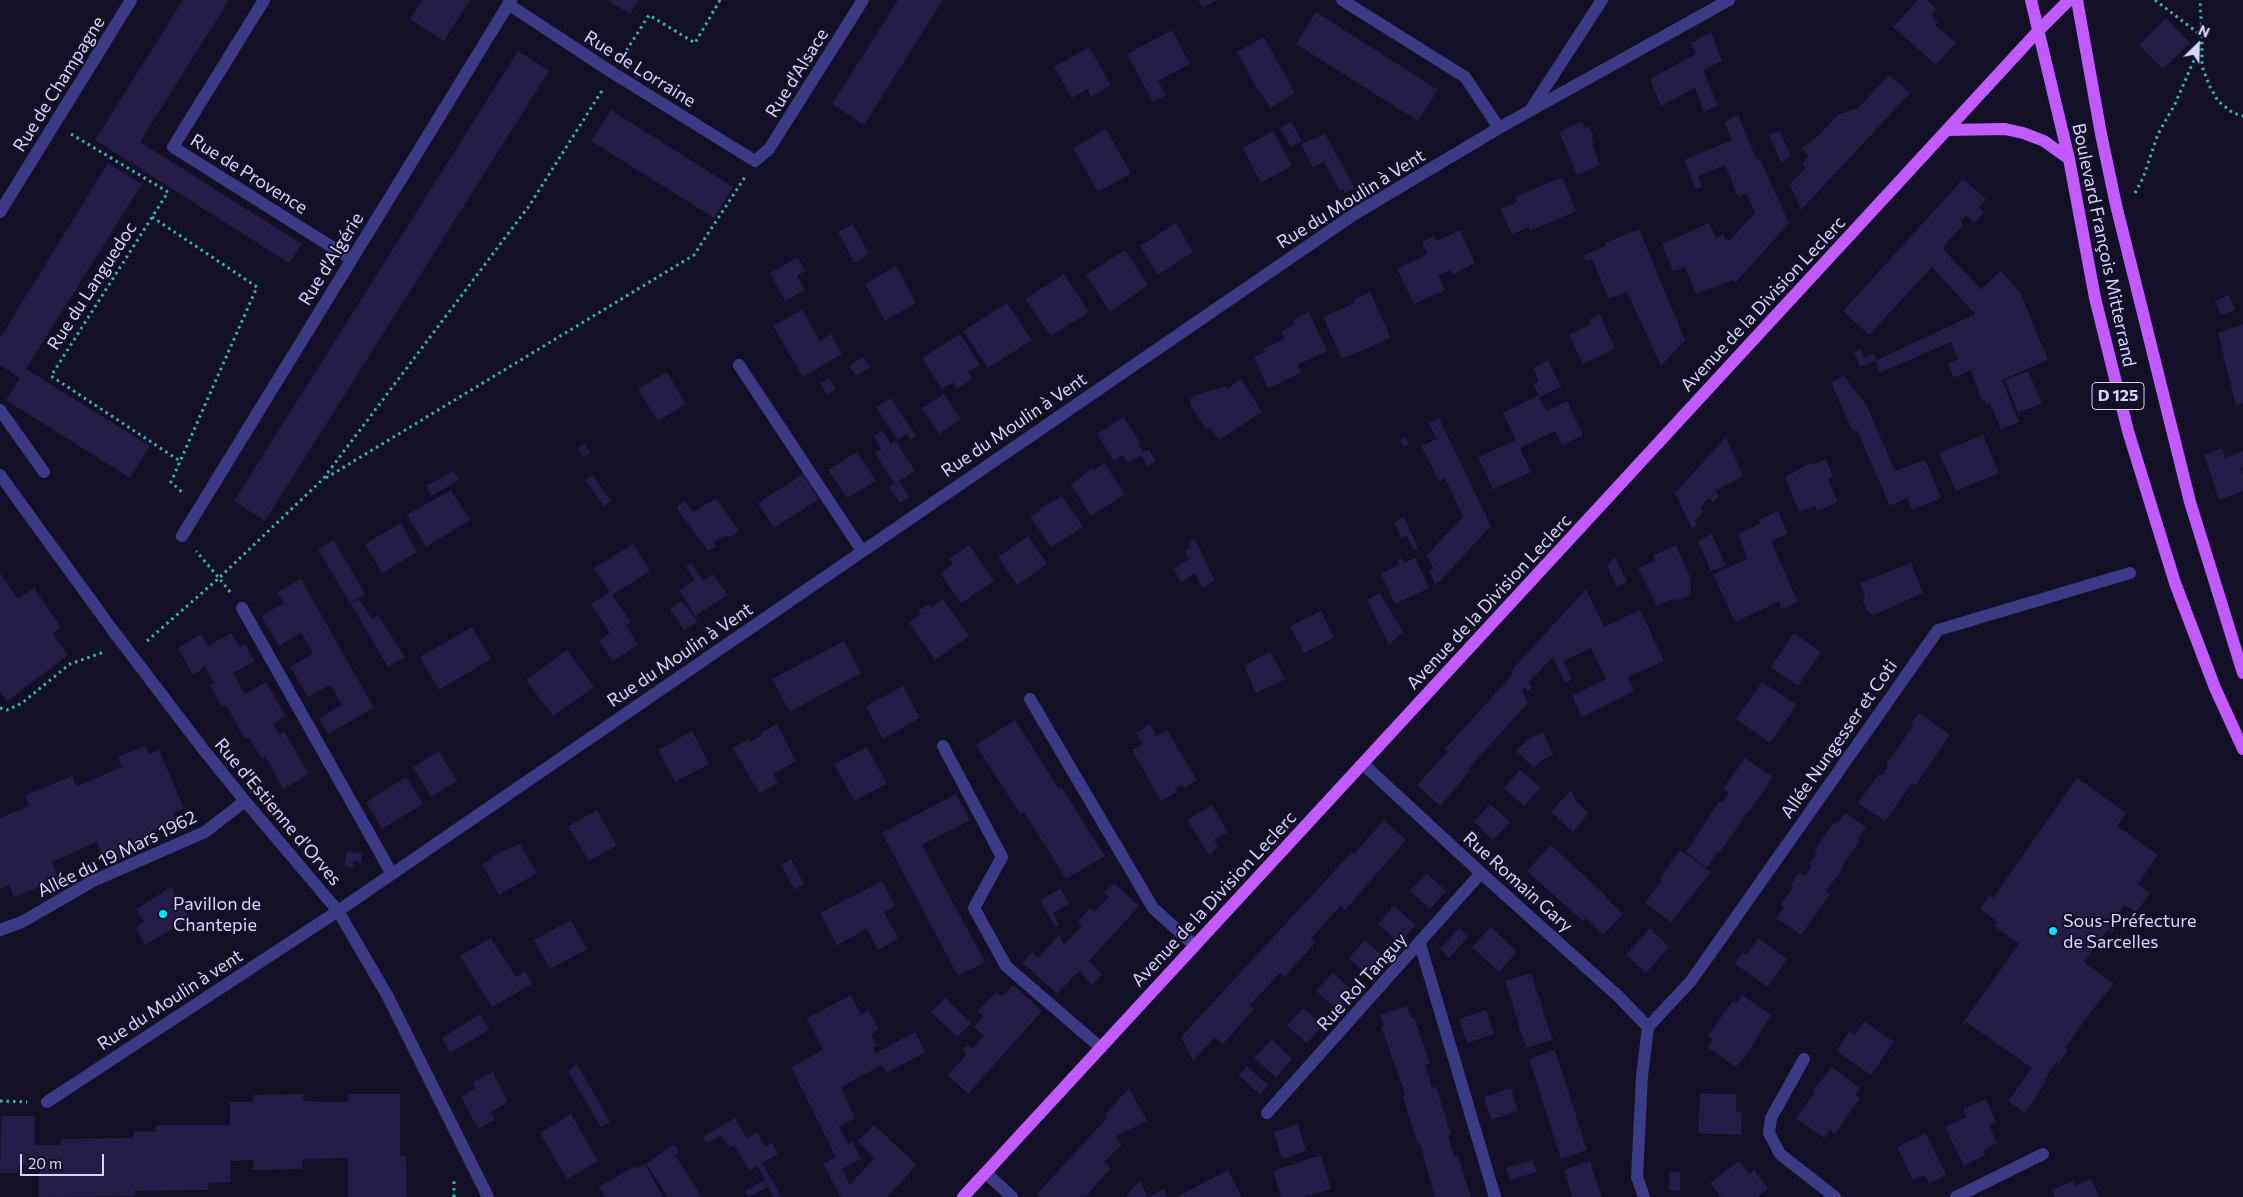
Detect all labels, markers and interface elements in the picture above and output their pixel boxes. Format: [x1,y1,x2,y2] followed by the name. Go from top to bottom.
[9,12,109,156] street label: Rue de Champagne
[2173,20,2223,70] north arrow
[2196,21,2213,41] text: N
[761,24,833,122] street label: Rue d'Alsace
[580,26,700,112] street label: Rue de Lorraine
[2068,121,2140,369] street label: Boulevard François Mitterrand
[186,129,312,219] street label: Rue de Provence
[1273,145,1429,253] street label: Rue du Moulin à Vent
[294,209,368,309] street label: Rue d'Algérie
[1676,212,1850,396] street label: Avenue de la Division Leclerc
[43,218,141,354] street label: Rue du Languedoc
[937,368,1091,482] street label: Rue du Moulin à Vent
[2092,382,2144,410] road number: D 125
[1402,510,1576,694] street label: Avenue de la Division Leclerc
[603,598,757,712] street label: Rue du Moulin à Vent
[1776,656,1902,822] street label: Allée Nungesser et Coti
[210,734,346,890] street label: Rue d'Estienne d'Orves
[34,806,200,902] street label: Allée du 19 Mars 1962
[1127,807,1301,991] street label: Avenue de la Division Leclerc
[1459,827,1577,937] street label: Rue Romain Gary
[173,893,261,936] place label: Pavillon de Chantepie
[157,908,169,920] marker: Pavillon de Chantepie
[2063,910,2197,952] place label: Sous-Préfecture de Sarcelles
[2047,925,2059,937] marker: Sous-Préfecture de Sarcelles
[1312,929,1412,1035] street label: Rue Rol Tanguy
[93,945,247,1055] street label: Rue du Moulin à vent
[22,1144,106,1176] scale bar
[28,1154,62,1172] text: 20 m

